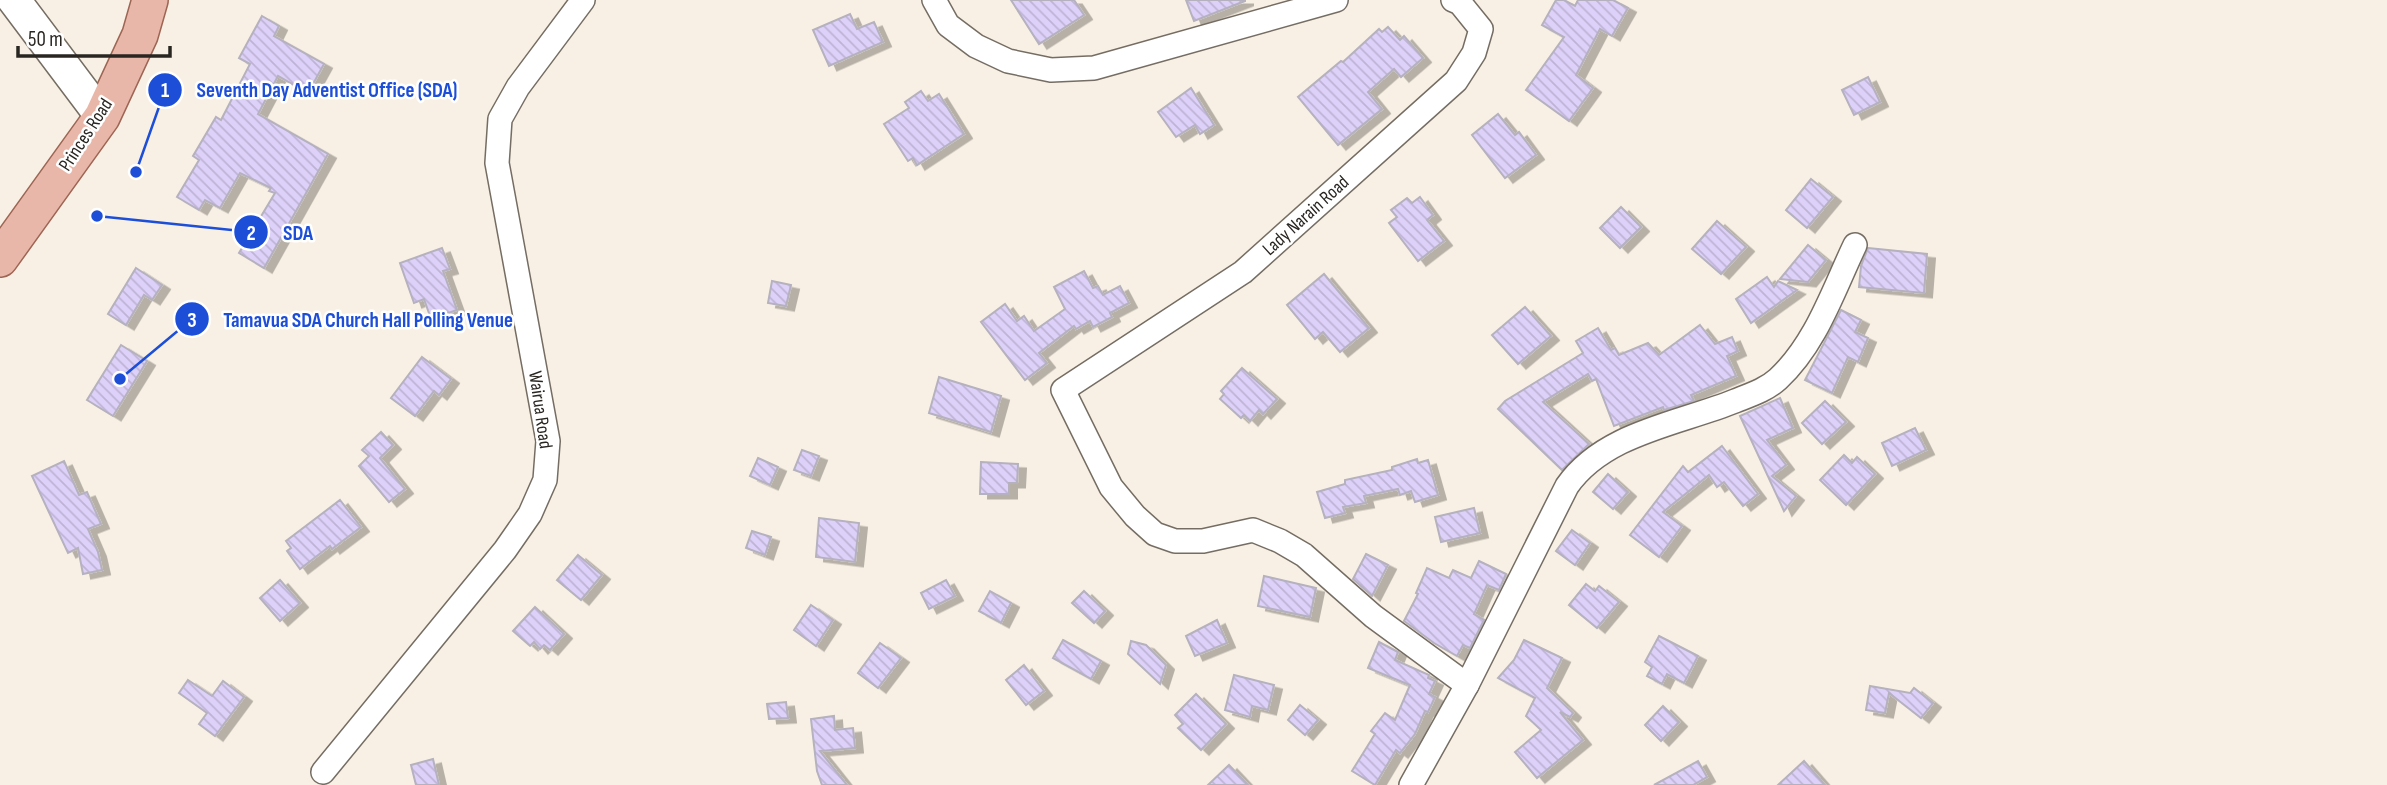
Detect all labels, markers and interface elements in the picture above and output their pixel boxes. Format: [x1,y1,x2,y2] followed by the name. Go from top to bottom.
[18,14,170,58] scale bar
[28,27,63,52] text: 50 m
[147,69,471,111] callout: Seventh Day Adventist Office (SDA)
[161,78,169,103] text: 1
[197,78,457,103] text: Seventh Day Adventist Office (SDA)
[54,94,118,176] street label: Princes Road
[1258,171,1354,261] street label: Lady Narain Road
[234,211,327,253] callout: SDA
[246,221,256,246] text: 2
[283,221,314,246] text: SDA
[175,298,527,340] callout: Tamavua SDA Church Hall Polling Venue
[187,308,197,333] text: 3
[223,308,513,333] text: Tamavua SDA Church Hall Polling Venue
[523,370,557,450] street label: Wairua Road

